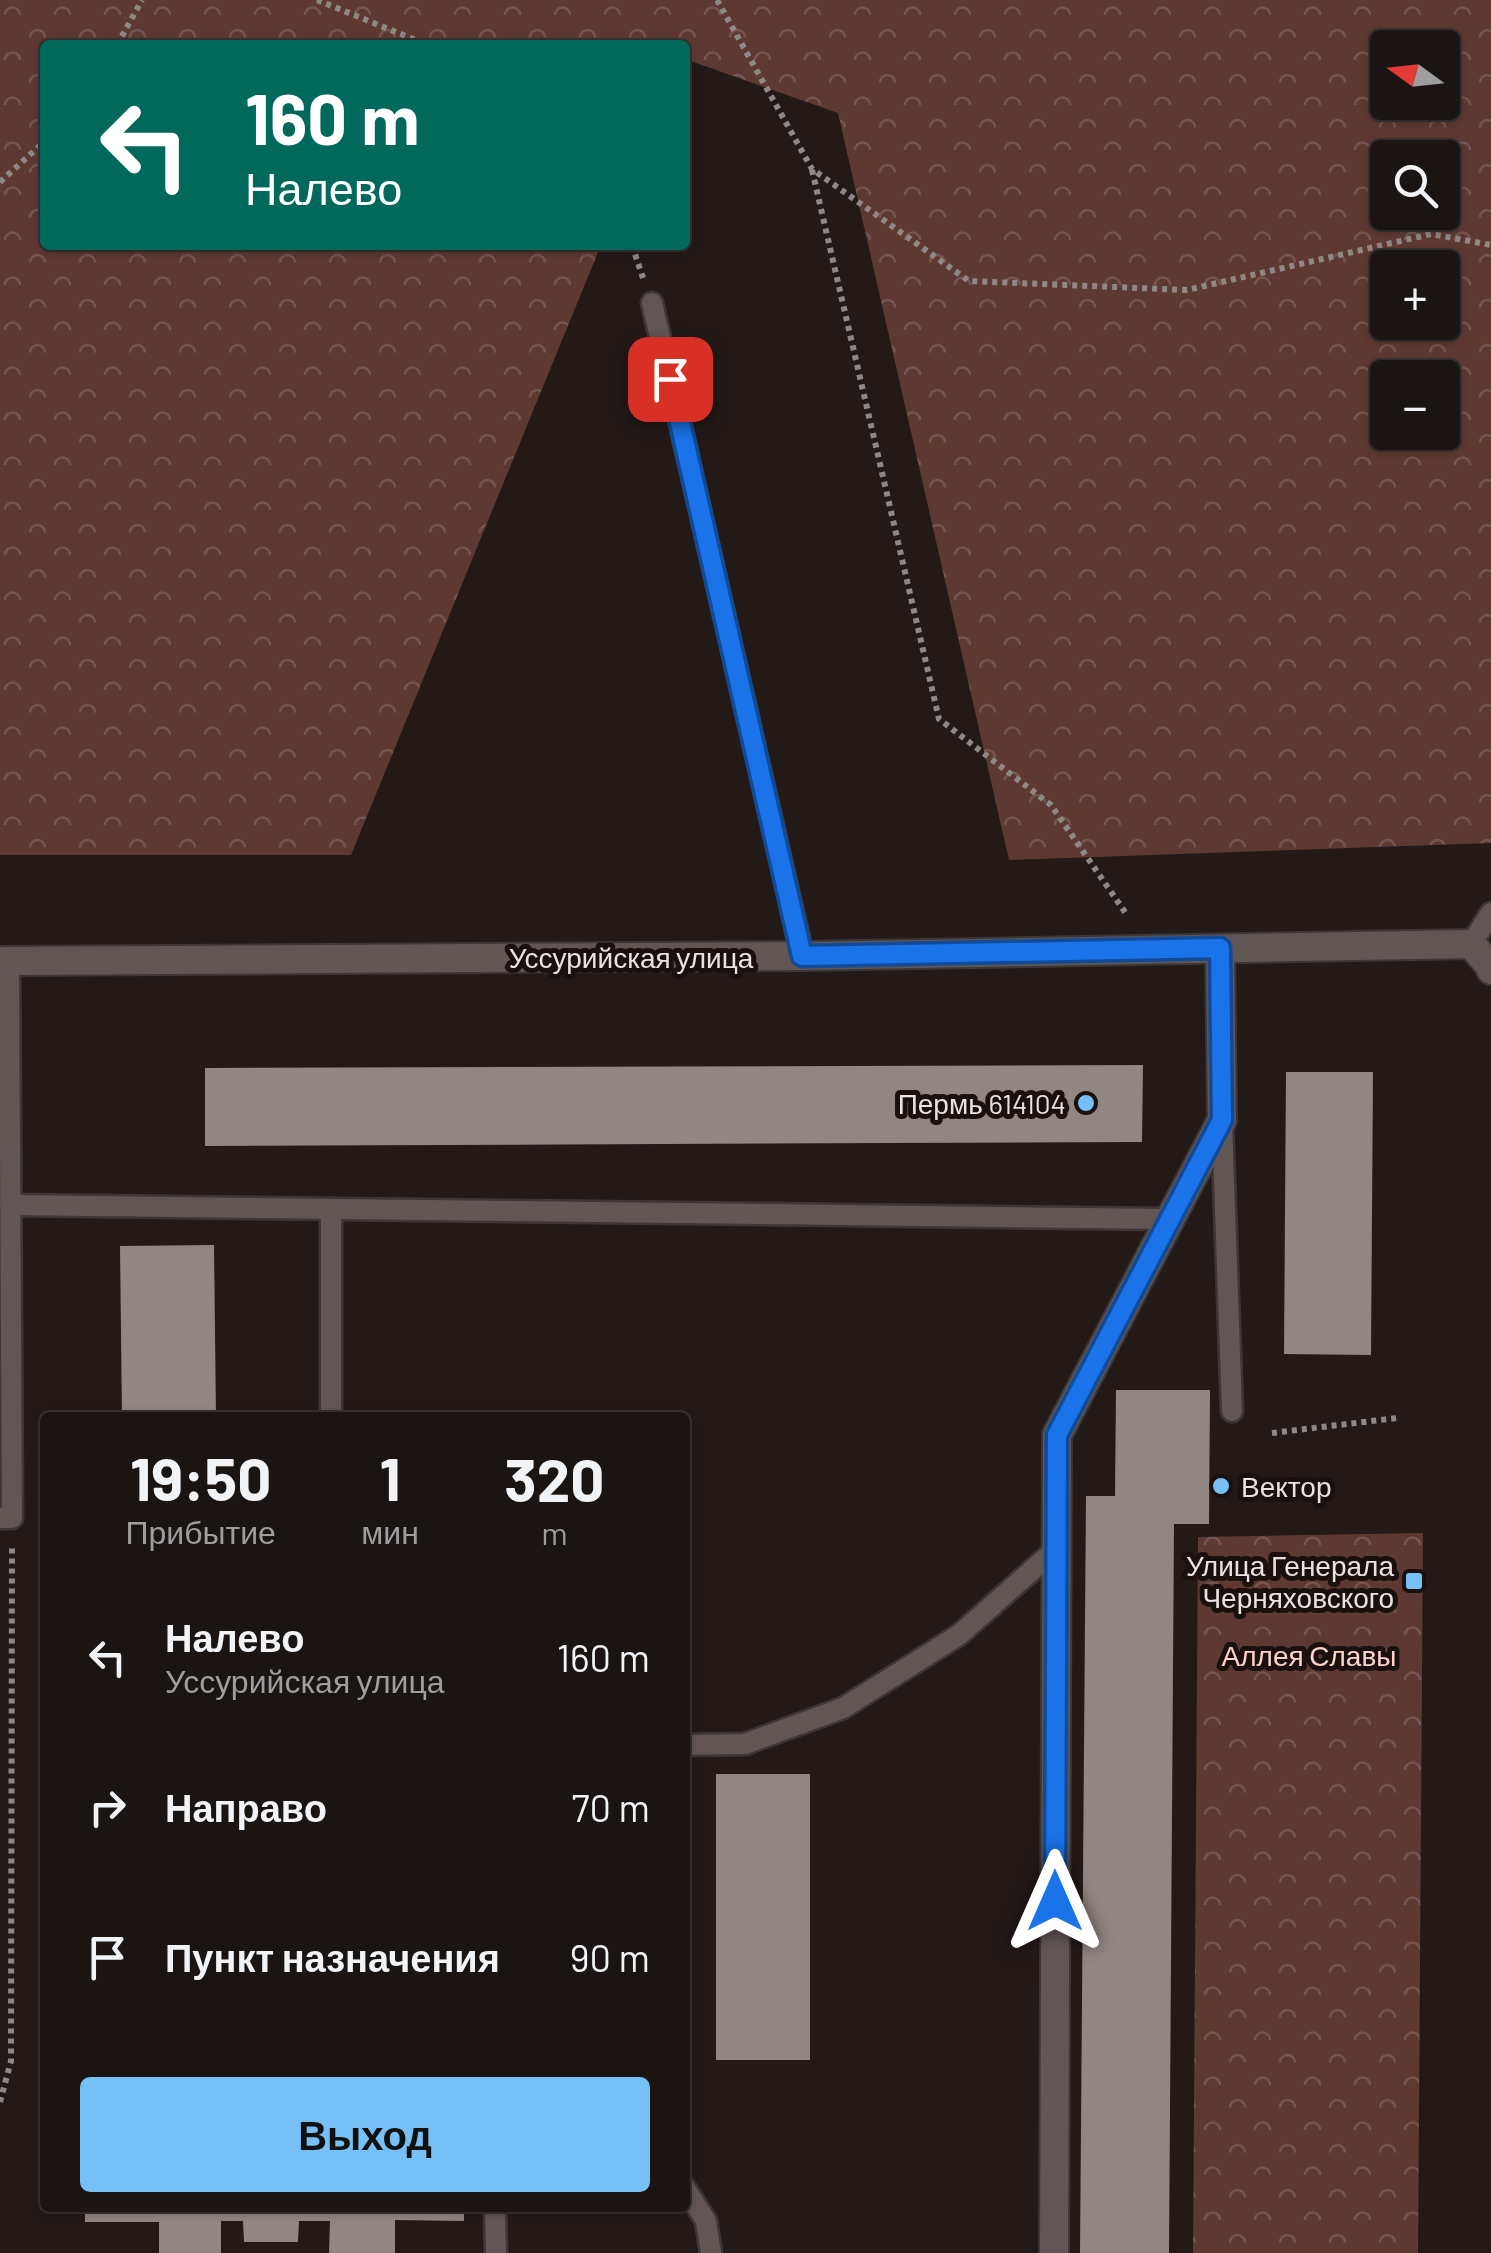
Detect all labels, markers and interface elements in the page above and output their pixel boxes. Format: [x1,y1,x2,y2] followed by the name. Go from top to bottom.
[1370,30,1460,120] north arrow
[1370,30,1460,450] map controls
[245,75,420,159] text: 160 m
[80,80,210,210] icon: left
[1370,140,1460,230] button: search
[245,160,402,214] text: Налево
[1370,250,1460,340] button: +
[628,337,713,422] pin
[643,352,698,407] icon: arrive
[1370,360,1460,450] button: −
[509,940,754,974] street label: Уссурийская улица
[898,1086,1066,1120] place label: Пермь 614104
[1075,1092,1097,1114] marker: Пермь 614104
[130,1441,271,1513] text: 19:50
[379,1441,401,1513] text: 1
[504,1442,604,1514] text: 320
[1241,1469,1331,1503] place label: Вектор
[1210,1475,1232,1497] marker: Вектор
[125,1512,276,1550] text: Прибытие
[361,1512,419,1550] text: мин
[541,1513,568,1551] text: m
[1186,1548,1394,1614] place label: Улица Генерала Черняховского
[1403,1570,1425,1592] marker: Улица Генерала Черняховского
[165,1614,304,1660] text: Налево
[80,1630,135,1685] icon: left
[557,1634,650,1680] text: 160 m
[1222,1638,1396,1672] park label: Аллея Славы
[165,1661,445,1699] text: Уссурийская улица
[80,1780,135,1835] icon: right
[165,1784,327,1830] text: Направо
[572,1784,650,1830] text: 70 m
[1003,1849,1107,1953] position arrow
[80,1930,135,1985] icon: arrive
[165,1934,500,1980] text: Пункт назначения
[570,1934,650,1980] text: 90 m
[80,2077,650,2192] button: Выход

